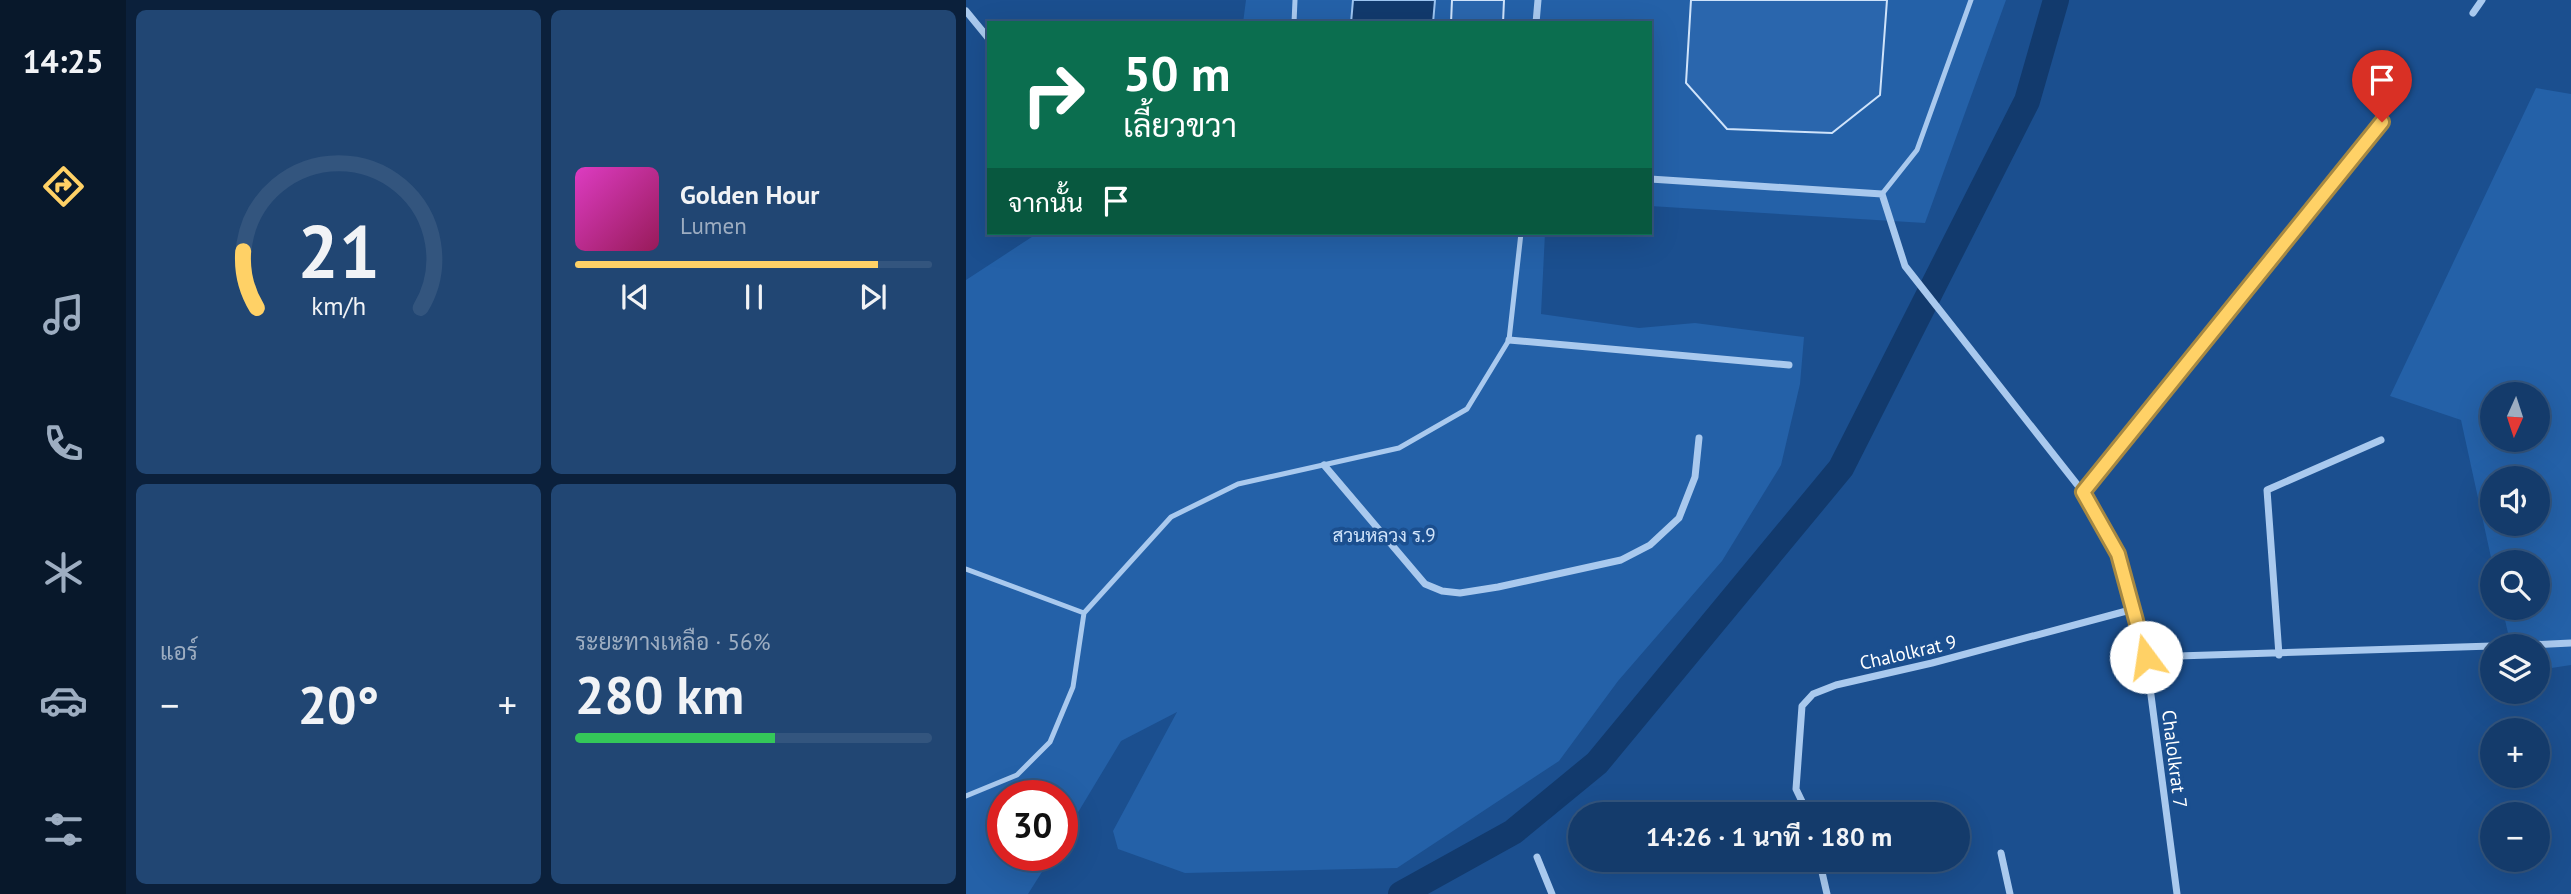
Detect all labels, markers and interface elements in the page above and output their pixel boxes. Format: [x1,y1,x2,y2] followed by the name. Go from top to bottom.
[22,40,104,82] text: 14:25
[1123,41,1230,105] text: 50 m
[1008,49,1099,140] icon: right
[2352,50,2412,122] pin
[2363,61,2401,99] icon: arrive
[1123,104,1237,146] text: เลี้ยวขวา
[39,162,88,211] icon: directions
[680,178,819,211] text: Golden Hour
[1097,182,1135,220] icon: arrive
[1008,186,1083,219] text: จากนั้น
[297,204,380,298] text: 21
[680,211,747,240] text: Lumen
[616,278,654,316] icon: previous
[735,278,773,316] icon: pause
[854,278,892,316] icon: next
[39,290,88,339] icon: music
[311,290,366,322] text: km/h
[2480,382,2550,452] north arrow
[2480,382,2550,872] map controls
[39,419,88,468] icon: phone
[2480,466,2550,536] button: sound
[1333,523,1436,547] park label: สวนหลวง ร.9
[39,548,88,597] icon: climate
[2480,550,2550,620] button: search
[2109,620,2183,694] position arrow
[575,627,770,656] text: ระยะทางเหลือ · 56%
[1857,629,1959,675] street label: Chalolkrat 9
[2480,634,2550,704] button: layers
[160,637,198,666] text: แอร์
[575,661,744,728] text: 280 km
[298,671,379,738] text: 20°
[39,676,88,725] icon: car
[160,680,179,729] text: −
[498,680,517,729] text: +
[2157,708,2193,810] street label: Chalolkrat 7
[2480,718,2550,788] button: +
[987,780,1078,871] speed limit sign: 30
[2480,802,2550,872] button: −
[39,805,88,854] icon: filters
[1646,820,1892,853] text: 14:26 · 1 นาที · 180 m

